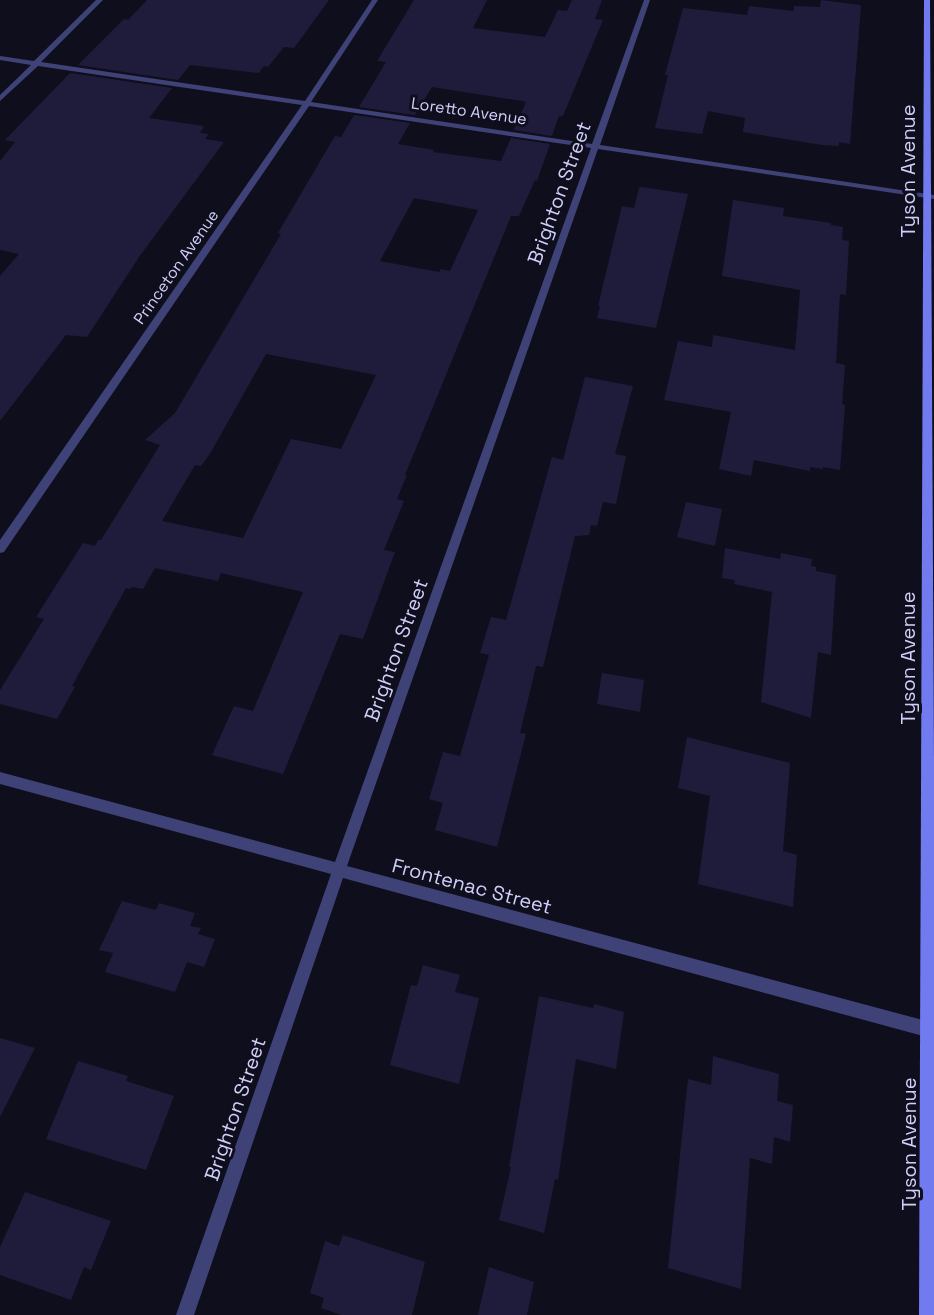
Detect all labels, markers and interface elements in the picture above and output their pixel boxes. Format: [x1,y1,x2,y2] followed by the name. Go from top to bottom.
[410,92,528,130] street label: Loretto Avenue
[895,104,921,238] street label: Tyson Avenue
[521,118,597,268] street label: Brighton Street
[129,206,223,328] street label: Princeton Avenue
[358,575,434,725] street label: Brighton Street
[895,591,921,725] street label: Tyson Avenue
[389,852,555,920] street label: Frontenac Street
[198,1034,272,1184] street label: Brighton Street
[896,1077,922,1211] street label: Tyson Avenue

